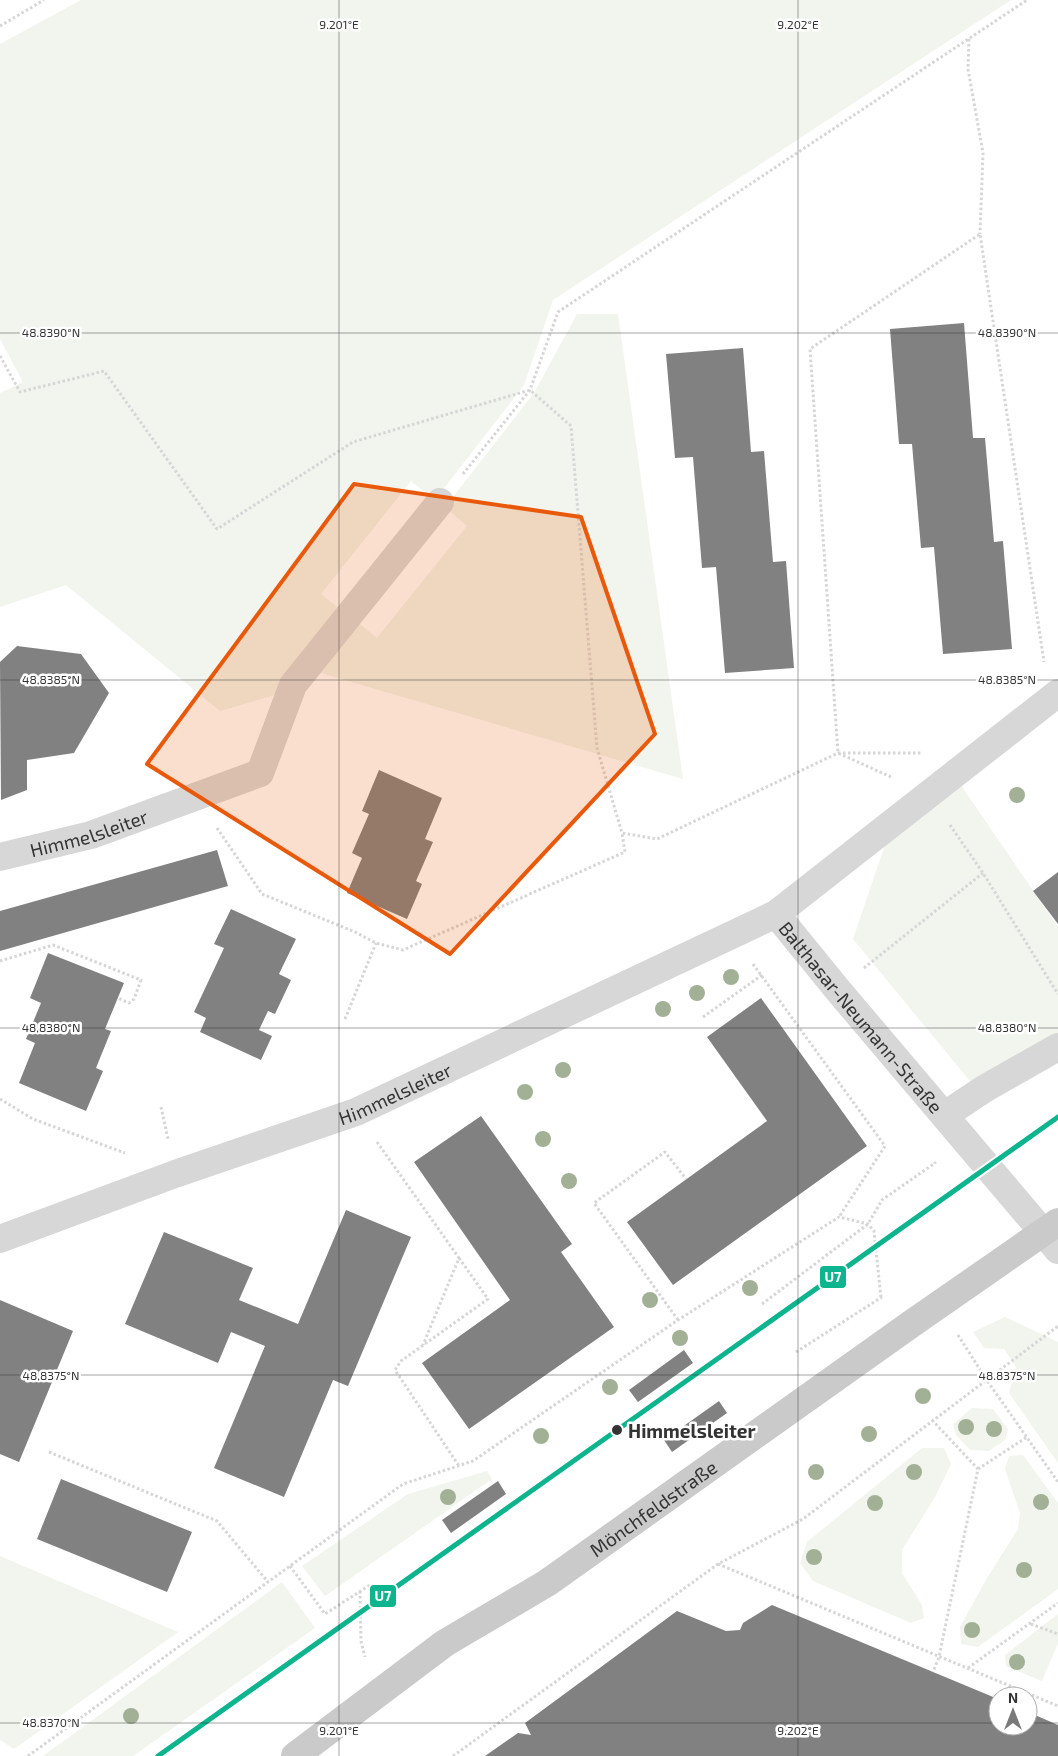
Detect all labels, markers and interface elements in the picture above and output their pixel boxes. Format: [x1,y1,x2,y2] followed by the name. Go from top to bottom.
[319,17,359,31] text: 9.201°E
[777,17,819,31] text: 9.202°E
[22,325,80,339] text: 48.8390°N
[978,325,1036,339] text: 48.8390°N
[22,672,80,686] text: 48.8385°N
[978,672,1036,686] text: 48.8385°N
[27,804,151,861] street label: Himmelsleiter
[775,916,948,1117] street label: Balthasar-Neumann-Straße
[22,1020,80,1034] text: 48.8380°N
[978,1020,1036,1034] text: 48.8380°N
[335,1057,455,1129] street label: Himmelsleiter
[819,1265,847,1289] line badge: U7
[825,1268,842,1285] text: U7
[23,1368,79,1382] text: 48.8375°N
[979,1368,1035,1382] text: 48.8375°N
[628,1419,756,1442] place label: Himmelsleiter
[610,1423,624,1437] marker: Himmelsleiter
[585,1455,721,1561] street label: Mönchfeldstraße
[369,1584,397,1608] line badge: U7
[375,1587,392,1604] text: U7
[988,1686,1038,1736] north arrow
[1008,1689,1018,1706] text: N
[22,1715,80,1729] text: 48.8370°N
[319,1723,359,1737] text: 9.201°E
[777,1723,819,1737] text: 9.202°E

